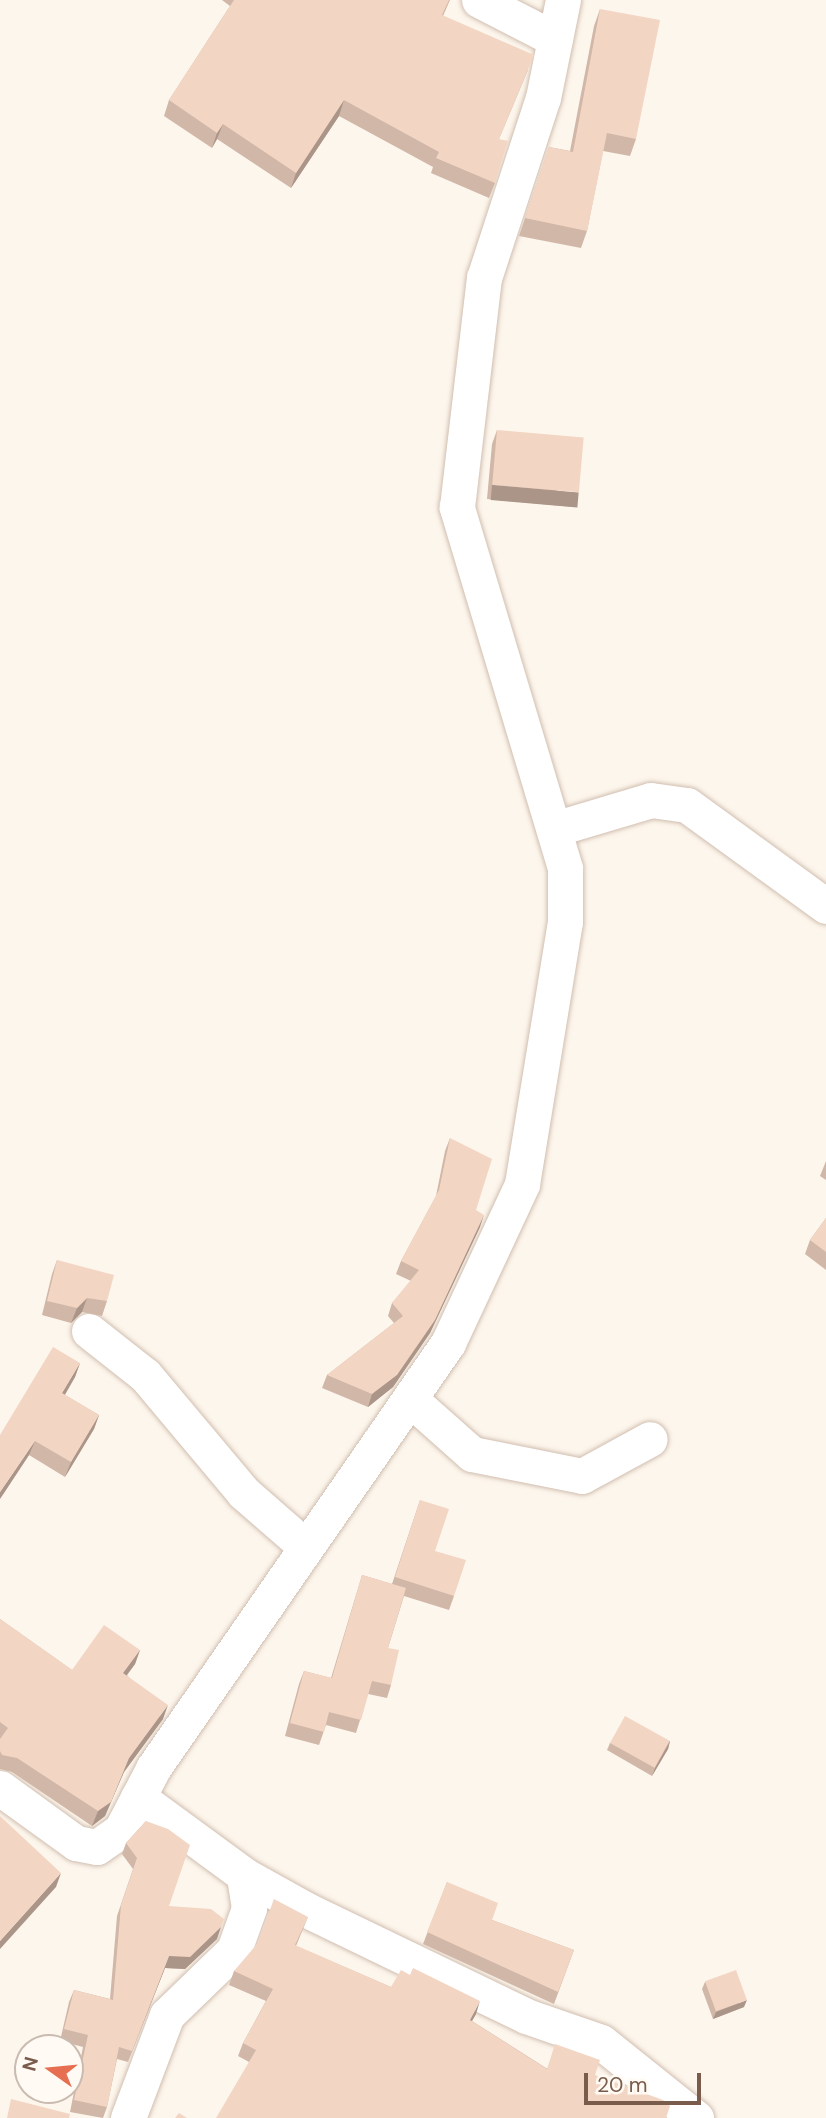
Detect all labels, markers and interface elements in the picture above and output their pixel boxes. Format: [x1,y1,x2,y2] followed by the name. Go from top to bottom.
[14,2034,84,2104] north arrow
[16,2054,44,2074] text: N
[588,2058,705,2102] scale bar
[597,2071,648,2099] text: 20 m

